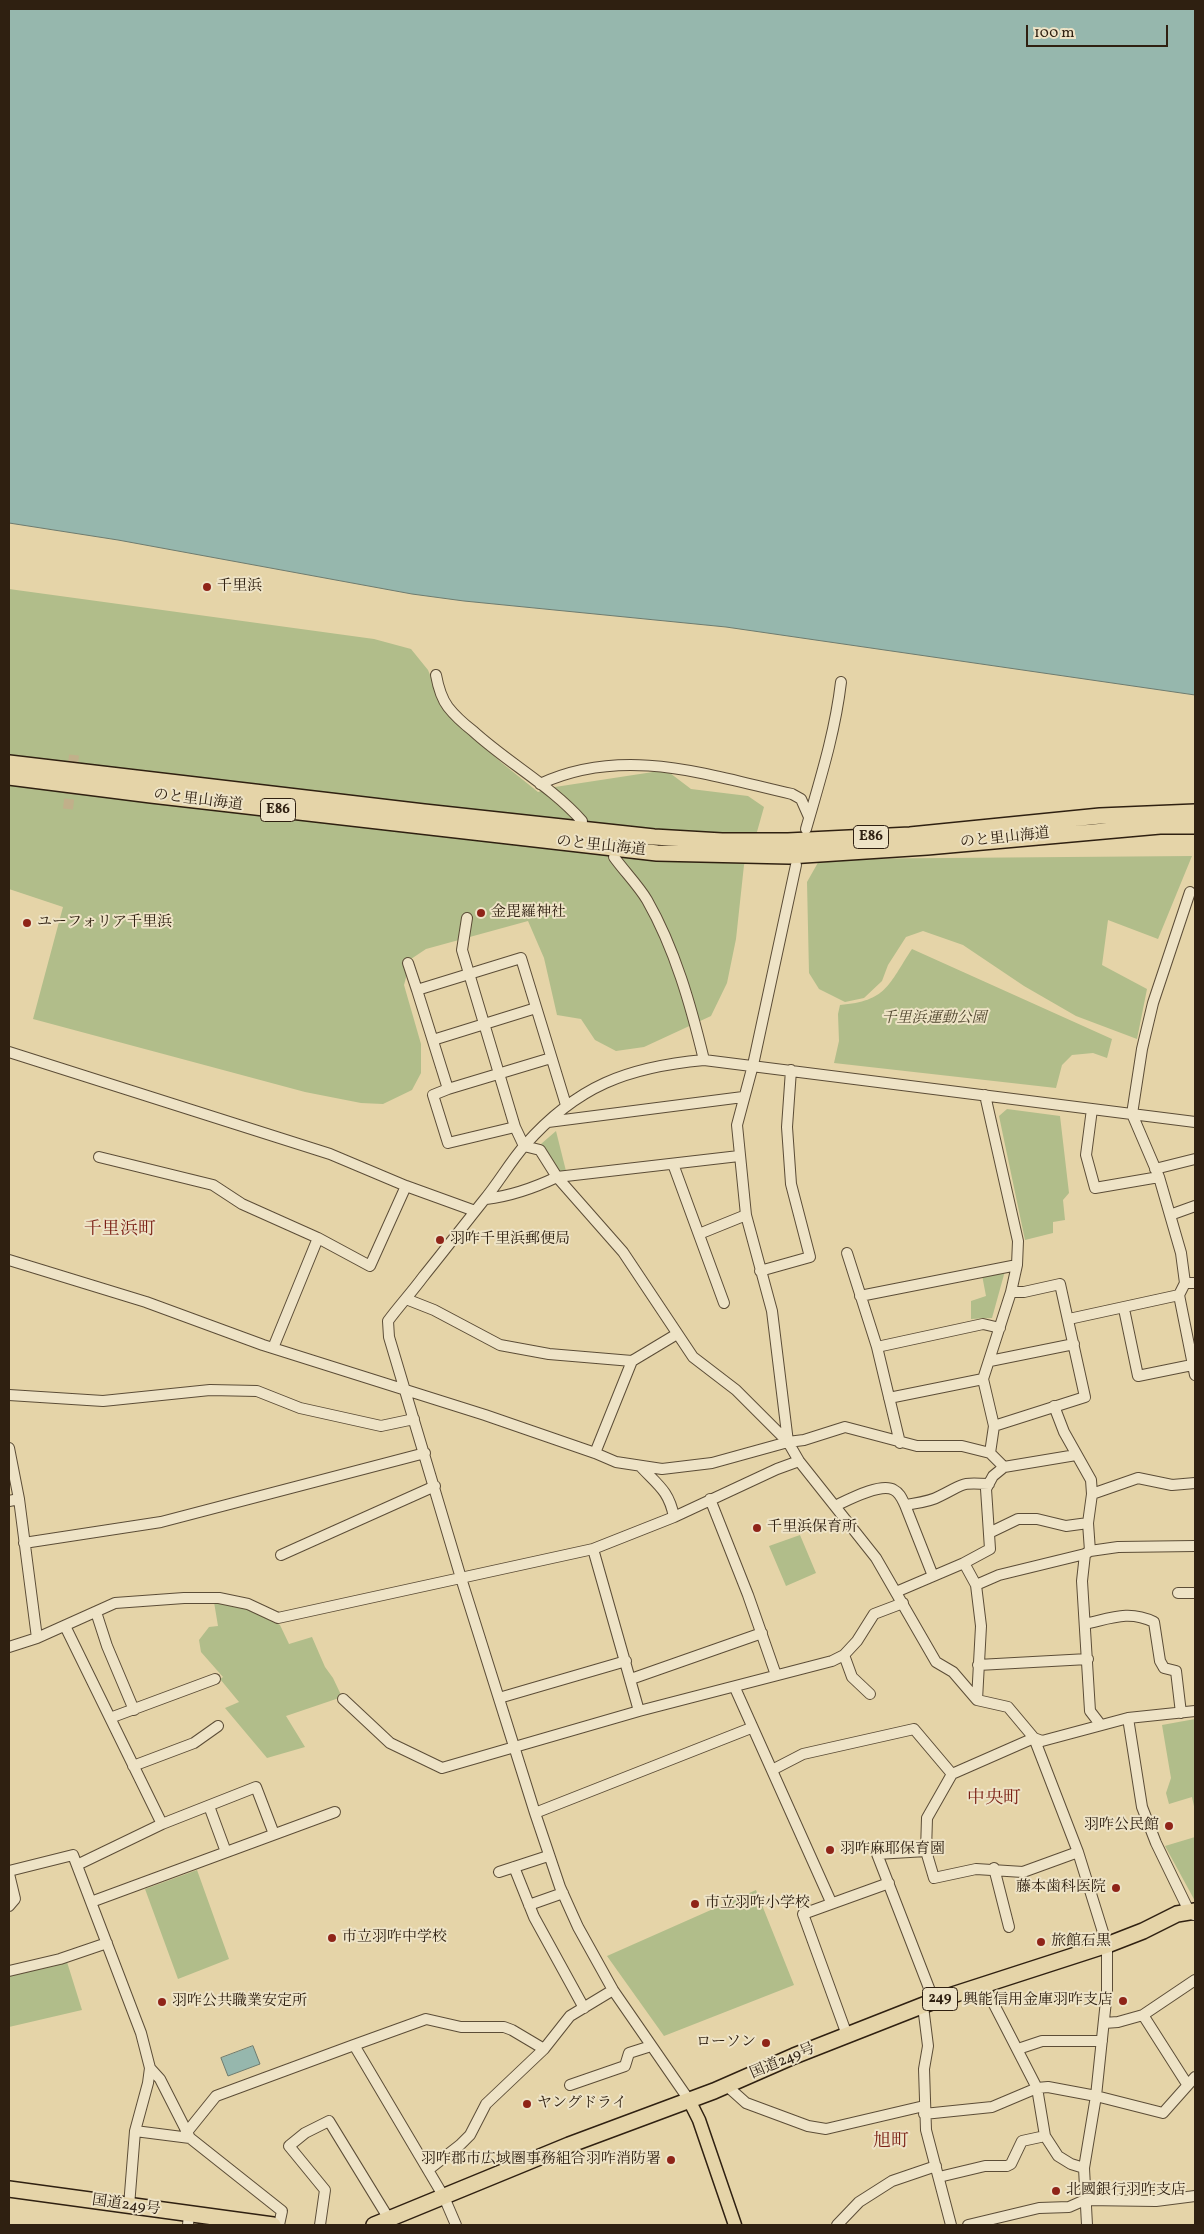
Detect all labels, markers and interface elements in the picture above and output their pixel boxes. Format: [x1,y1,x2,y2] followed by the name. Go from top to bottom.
[1029,15,1172,47] scale bar
[1034,23,1074,44] text: 100 m
[217,578,262,596] place label: 千里浜
[201,581,213,593] marker: 千里浜
[152,787,244,815] street label: のと里山海道
[260,798,296,822] road number: E86
[959,825,1051,853] street label: のと里山海道
[854,826,888,849] road number: E86
[555,833,647,861] street label: のと里山海道
[491,904,566,922] place label: 金毘羅神社
[475,907,487,919] marker: 金毘羅神社
[37,914,172,932] place label: ユーフォリア千里浜
[21,917,33,929] marker: ユーフォリア千里浜
[882,1010,986,1028] park label: 千里浜運動公園
[84,1220,156,1242] district label: 千里浜町
[450,1231,570,1249] place label: 羽咋千里浜郵便局
[434,1234,446,1246] marker: 羽咋千里浜郵便局
[767,1519,857,1537] place label: 千里浜保育所
[751,1522,763,1534] marker: 千里浜保育所
[967,1789,1021,1811] district label: 中央町
[1084,1817,1159,1835] place label: 羽咋公民館
[1163,1820,1175,1832] marker: 羽咋公民館
[840,1841,945,1859] place label: 羽咋麻耶保育園
[824,1844,836,1856] marker: 羽咋麻耶保育園
[1016,1879,1106,1897] place label: 藤本歯科医院
[1110,1882,1122,1894] marker: 藤本歯科医院
[705,1895,810,1913] place label: 市立羽咋小学校
[689,1898,701,1910] marker: 市立羽咋小学校
[342,1929,447,1947] place label: 市立羽咋中学校
[326,1932,338,1944] marker: 市立羽咋中学校
[1051,1933,1111,1951] place label: 旅館石黒
[1035,1936,1047,1948] marker: 旅館石黒
[922,1988,958,2010] road number: 249
[963,1992,1113,2010] place label: 興能信用金庫羽咋支店
[172,1993,307,2011] place label: 羽咋公共職業安定所
[1117,1995,1129,2007] marker: 興能信用金庫羽咋支店
[156,1996,168,2008] marker: 羽咋公共職業安定所
[696,2034,756,2052] place label: ローソン
[760,2037,772,2049] marker: ローソン
[748,2040,818,2084] street label: 国道249号
[537,2095,627,2113] place label: ヤングドライ
[521,2098,533,2110] marker: ヤングドライ
[873,2132,909,2154] district label: 旭町
[421,2151,661,2169] place label: 羽咋郡市広域圏事務組合羽咋消防署
[665,2154,677,2166] marker: 羽咋郡市広域圏事務組合羽咋消防署
[1066,2182,1186,2200] place label: 北國銀行羽咋支店
[1050,2185,1062,2197] marker: 北國銀行羽咋支店
[91,2192,161,2220] street label: 国道249号

